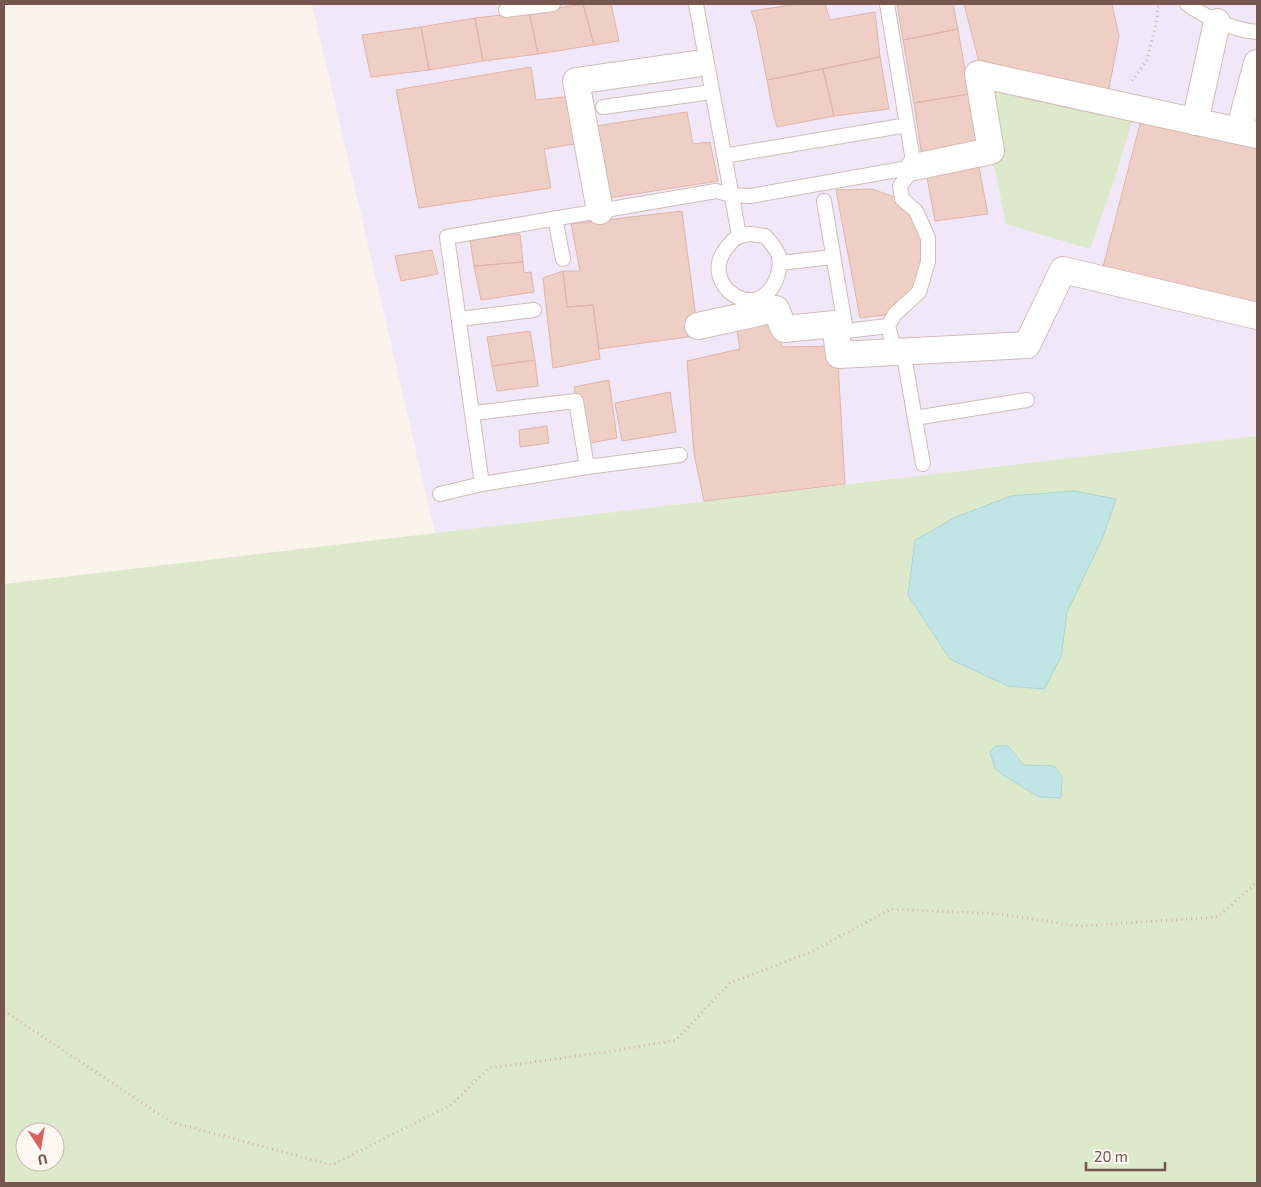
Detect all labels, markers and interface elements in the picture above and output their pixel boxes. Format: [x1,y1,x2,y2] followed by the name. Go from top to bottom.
[15,1122,65,1172] north arrow
[1086,1140,1165,1172] scale bar
[1094,1147,1128,1165] text: 20 m
[36,1151,49,1170] text: U

